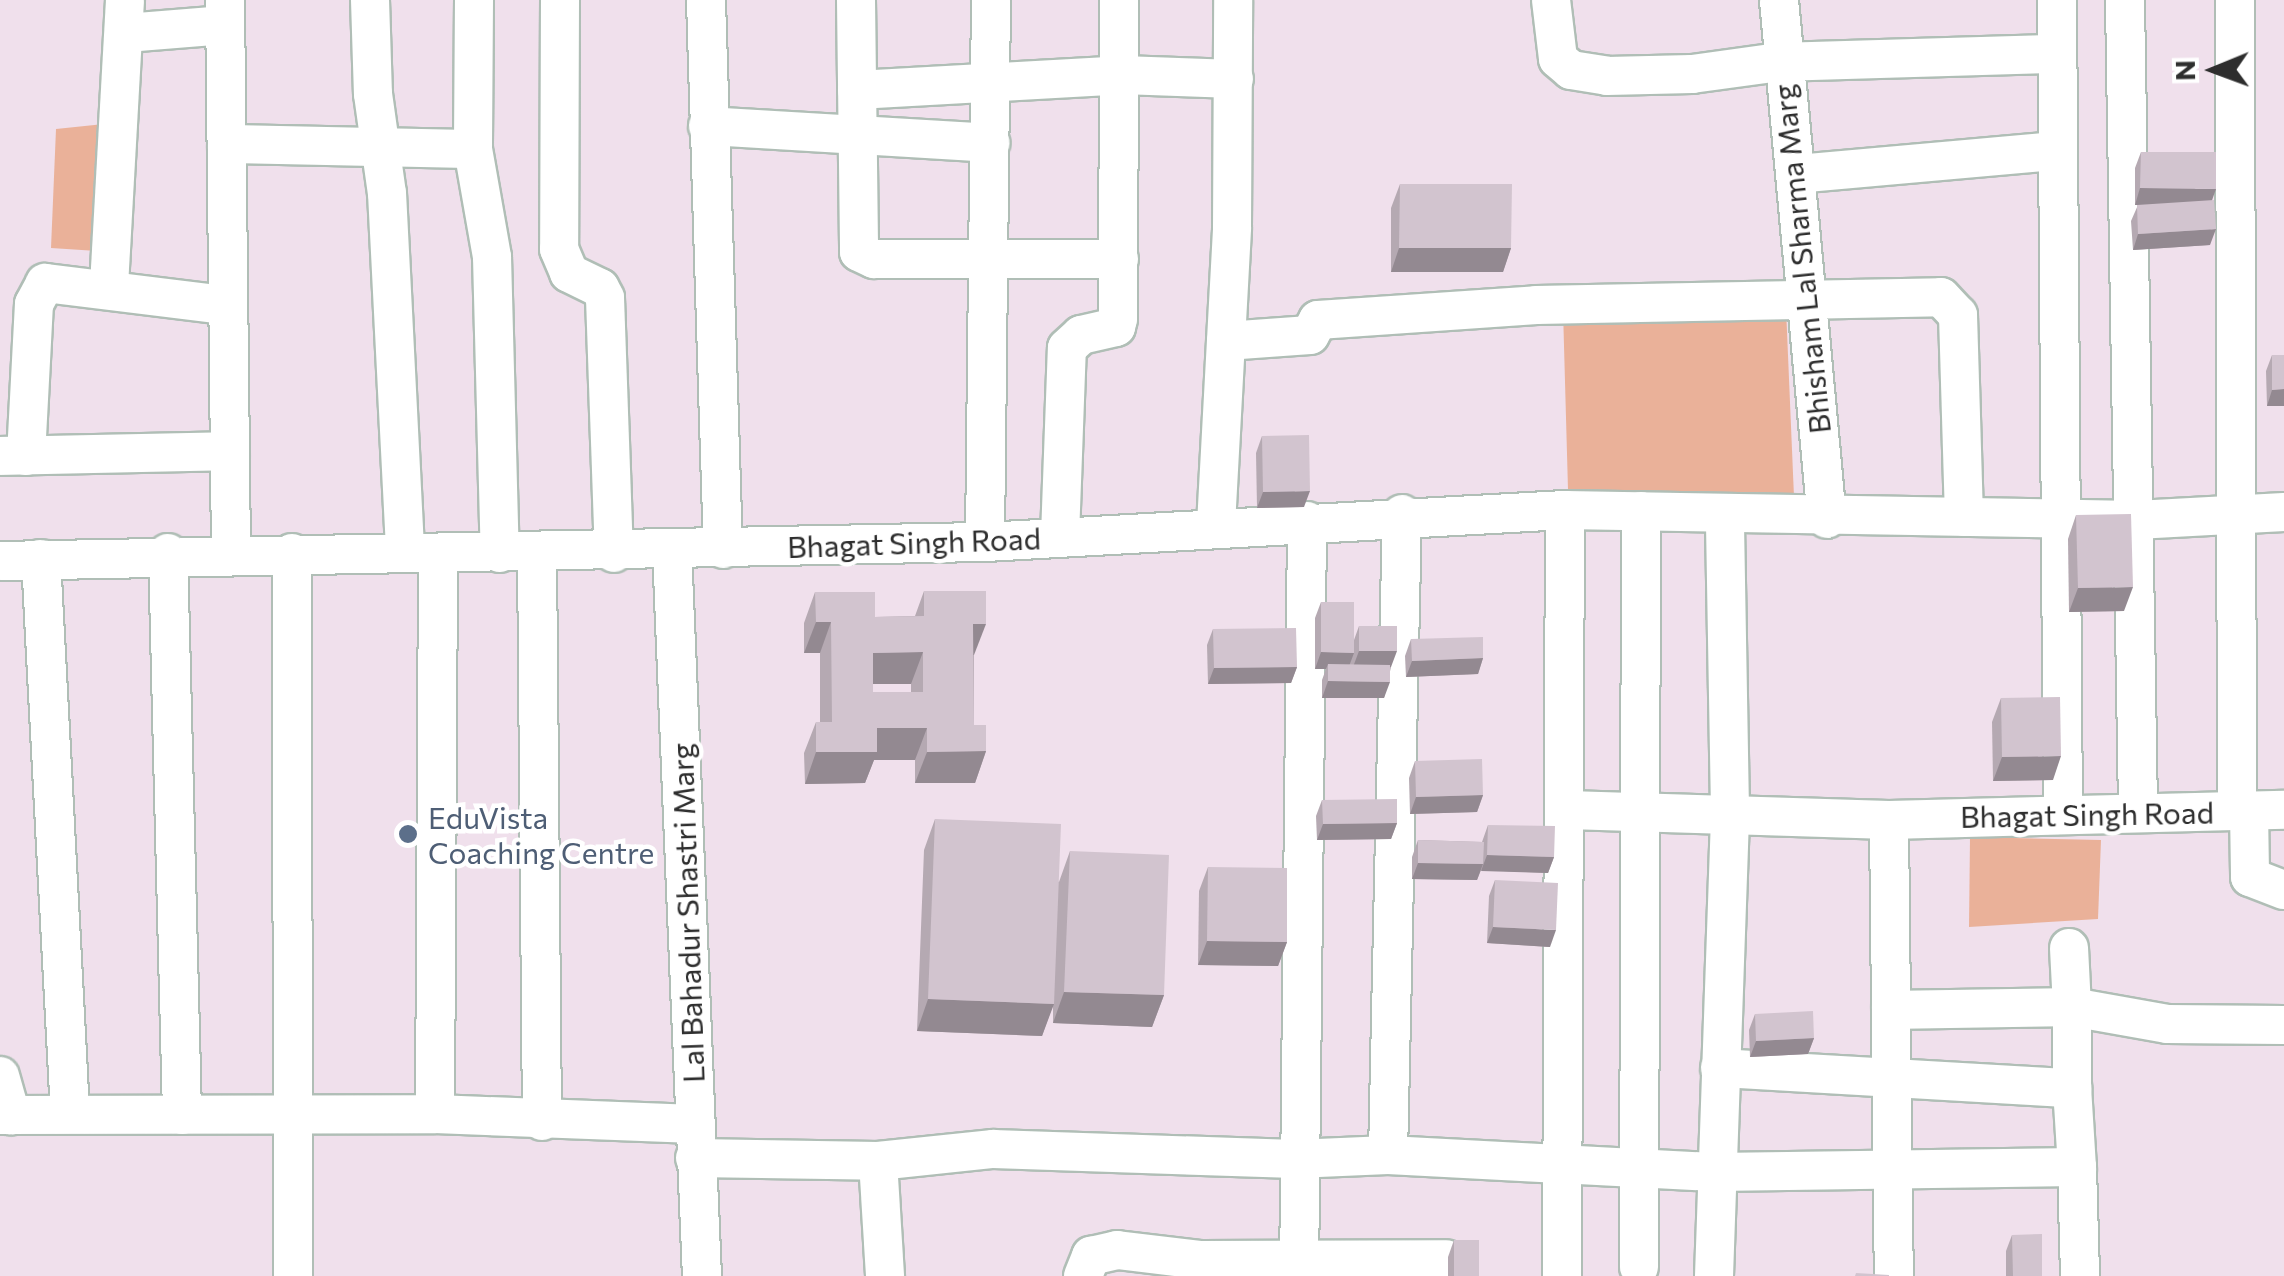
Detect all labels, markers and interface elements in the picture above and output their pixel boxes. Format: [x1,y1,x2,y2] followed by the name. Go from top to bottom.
[2164,20,2264,120] north arrow
[2167,60,2201,81] text: N
[1765,82,1837,436] street label: Bhisham Lal Sharma Marg
[787,520,1041,564] street label: Bhagat Singh Road
[663,742,711,1084] street label: Lal Bahadur Shastri Marg
[1960,794,2214,834] street label: Bhagat Singh Road
[428,799,654,870] place label: EduVista Coaching Centre
[397,823,419,845] marker: EduVista Coaching Centre

